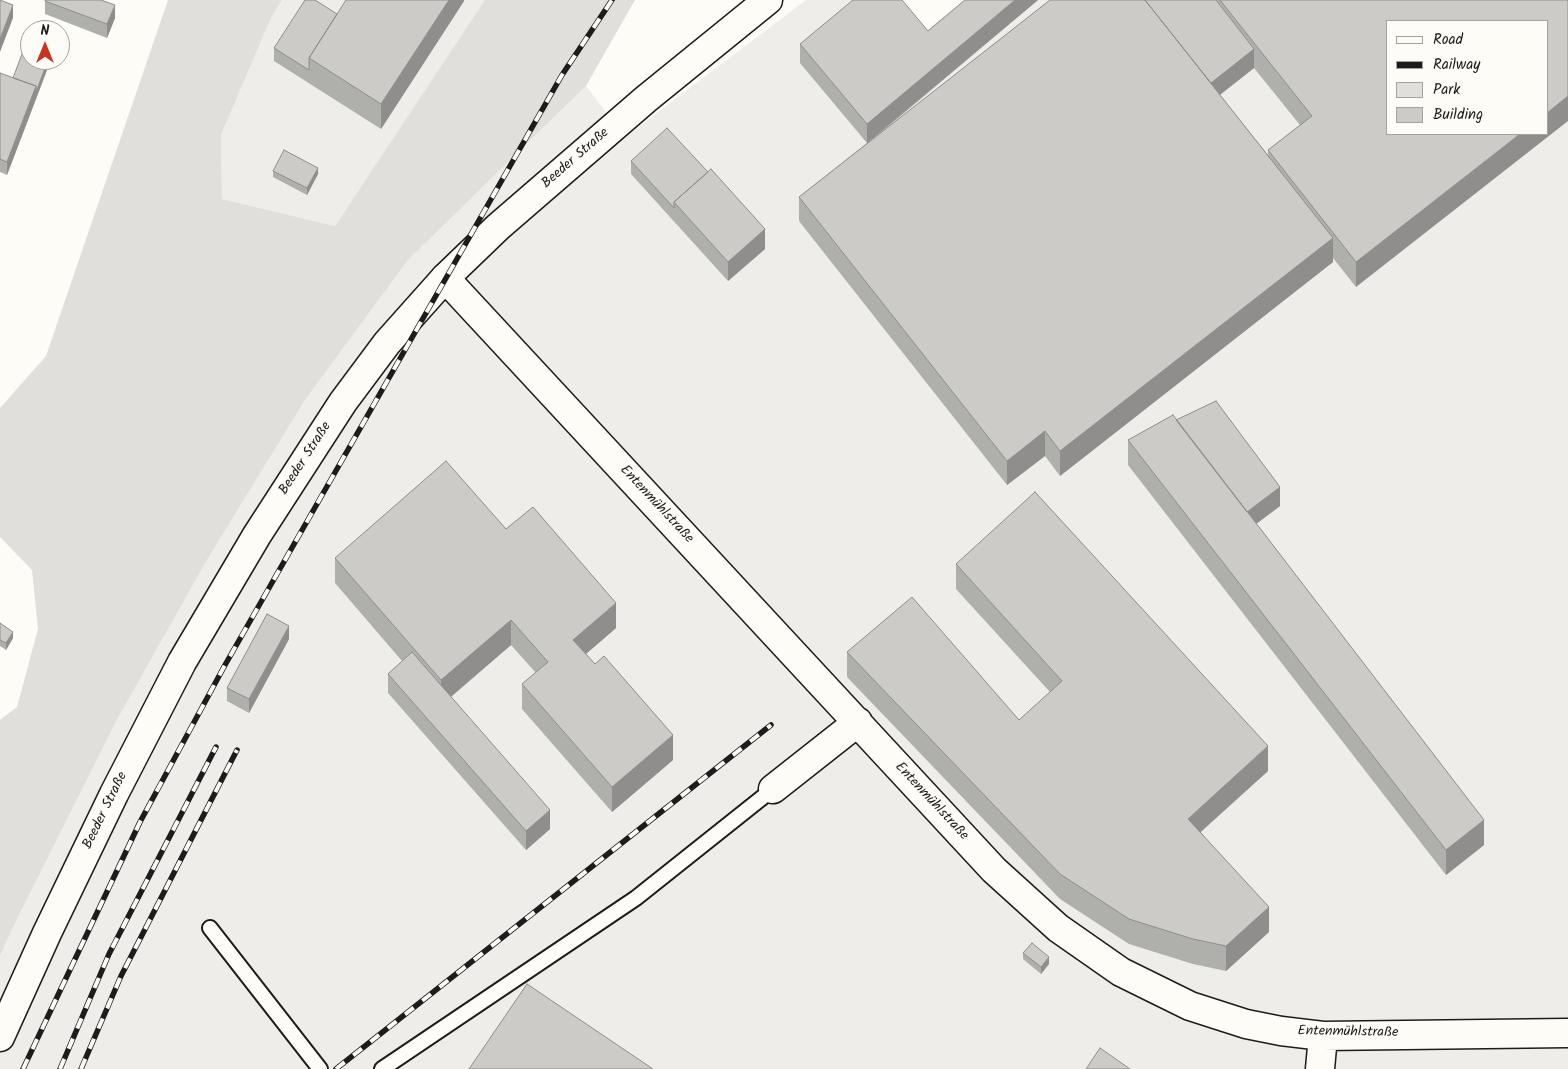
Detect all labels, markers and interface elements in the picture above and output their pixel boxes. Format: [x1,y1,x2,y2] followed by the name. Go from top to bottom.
[20,20,70,70] north arrow
[41,20,49,42] text: N
[1386,20,1548,135] legend
[1433,28,1463,52] text: Road
[1433,53,1480,77] text: Railway
[1433,78,1460,102] text: Park
[1433,103,1483,127] text: Building
[539,125,613,193] street label: Beeder Straße
[276,419,336,499] street label: Beeder Straße
[616,462,696,548] street label: Entenmühlstraße
[891,759,971,845] street label: Entenmühlstraße
[80,770,132,852] street label: Beeder Straße
[1298,1024,1398,1042] street label: Entenmühlstraße

